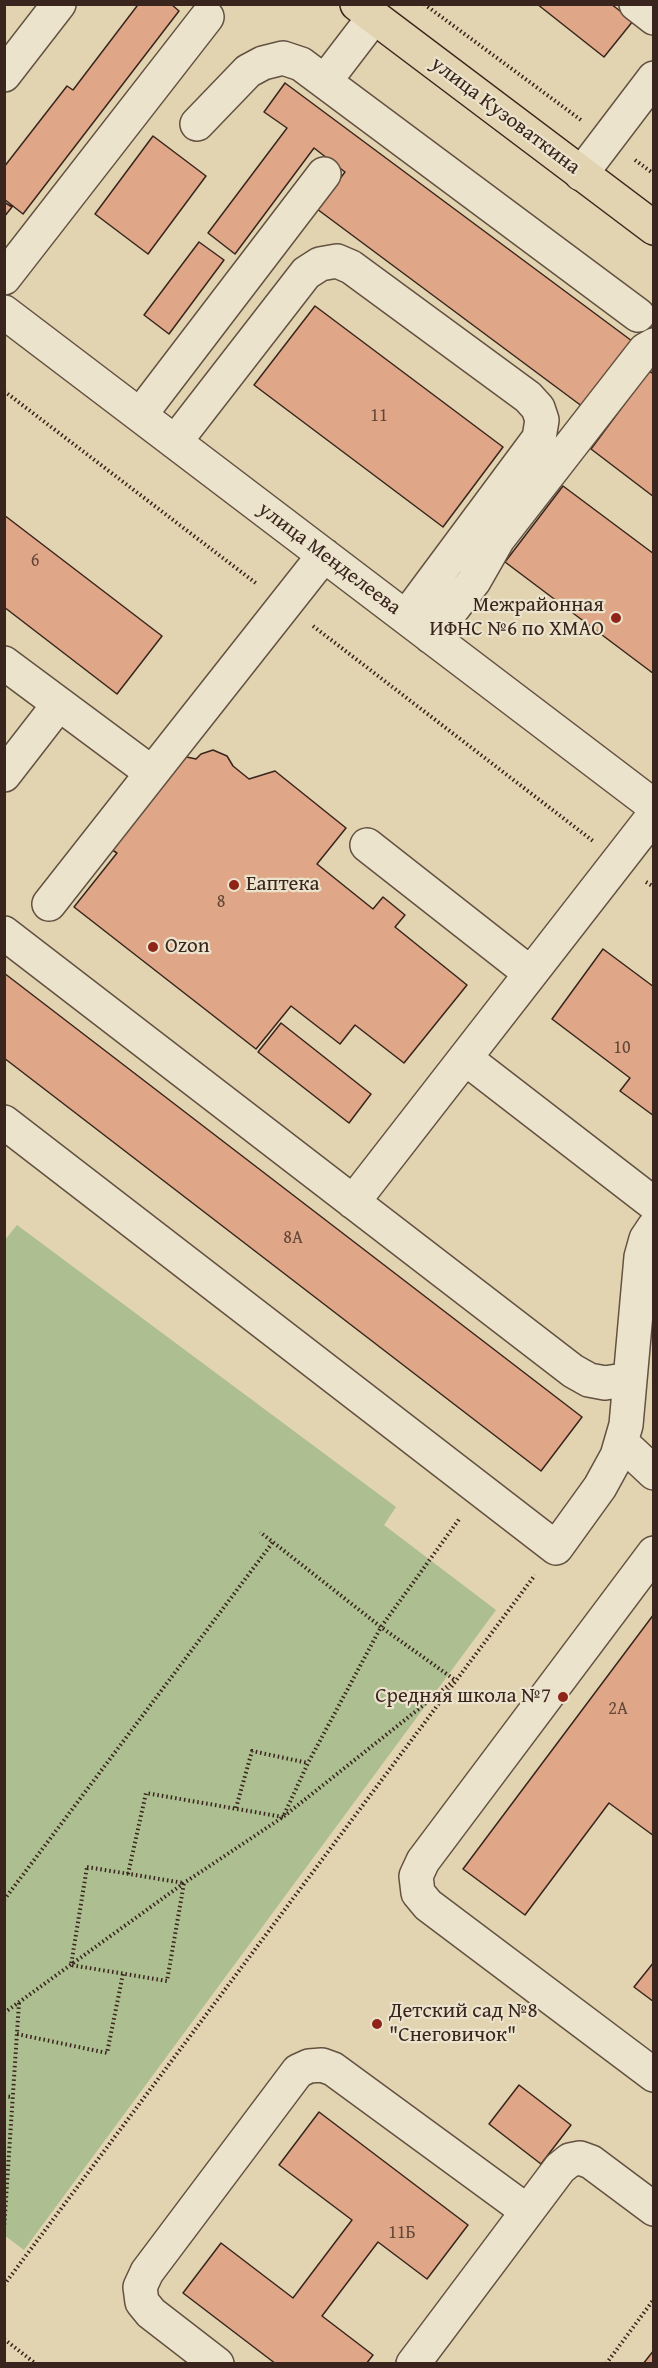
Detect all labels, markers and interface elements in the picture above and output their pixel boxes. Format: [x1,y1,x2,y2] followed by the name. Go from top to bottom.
[425,52,585,180] street label: улица Кузоваткина
[370,405,388,427] house number: 11
[252,497,406,621] street label: улица Менделеева
[31,550,39,572] house number: 6
[429,593,604,643] place label: Межрайонная ИФНС №6 по ХМАО
[609,611,623,625] marker: Межрайонная ИФНС №6 по ХМАО
[246,872,319,898] place label: Еаптека
[227,878,241,892] marker: Еаптека
[217,891,225,913] house number: 8
[165,934,209,960] place label: Ozon
[146,940,160,954] marker: Ozon
[613,1037,631,1059] house number: 10
[283,1227,303,1249] house number: 8А
[375,1684,551,1710] place label: Средняя школа №7
[556,1690,570,1704] marker: Средняя школа №7
[608,1698,628,1720] house number: 2А
[389,1999,538,2049] place label: Детский сад №8 "Снеговичок"
[370,2017,384,2031] marker: Детский сад №8 "Снеговичок"
[388,2222,416,2244] house number: 11Б

